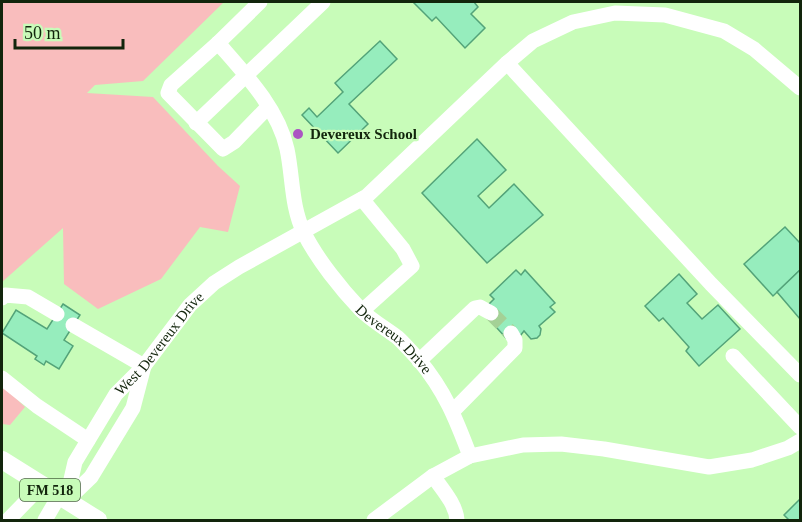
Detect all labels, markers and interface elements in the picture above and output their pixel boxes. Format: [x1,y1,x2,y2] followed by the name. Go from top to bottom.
[15,12,123,50] scale bar
[24,23,61,43] text: 50 m
[310,126,417,142] place label: Devereux School
[291,127,305,141] marker: Devereux School
[112,288,207,398] street label: West Devereux Drive
[352,301,435,377] street label: Devereux Drive
[20,479,80,501] road number: FM 518

